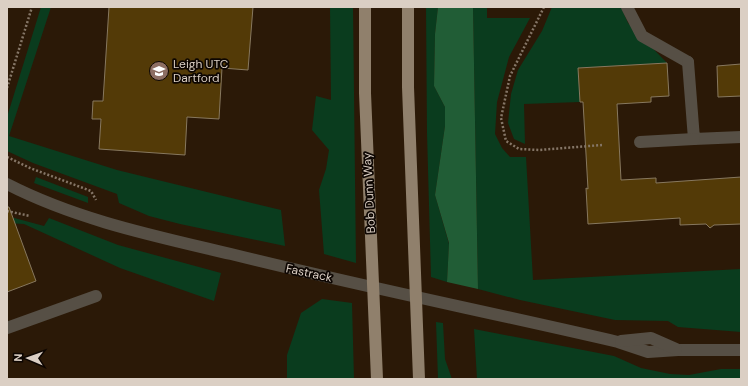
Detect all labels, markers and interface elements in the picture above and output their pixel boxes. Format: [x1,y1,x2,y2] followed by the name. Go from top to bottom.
[173,56,229,86] place label: Leigh UTC Dartford
[148,60,170,82] school or university icon: Leigh UTC Dartford
[359,152,379,234] street label: Bob Dunn Way
[284,260,334,286] street label: Fastrack
[8,338,48,378] north arrow
[11,353,25,362] text: N

